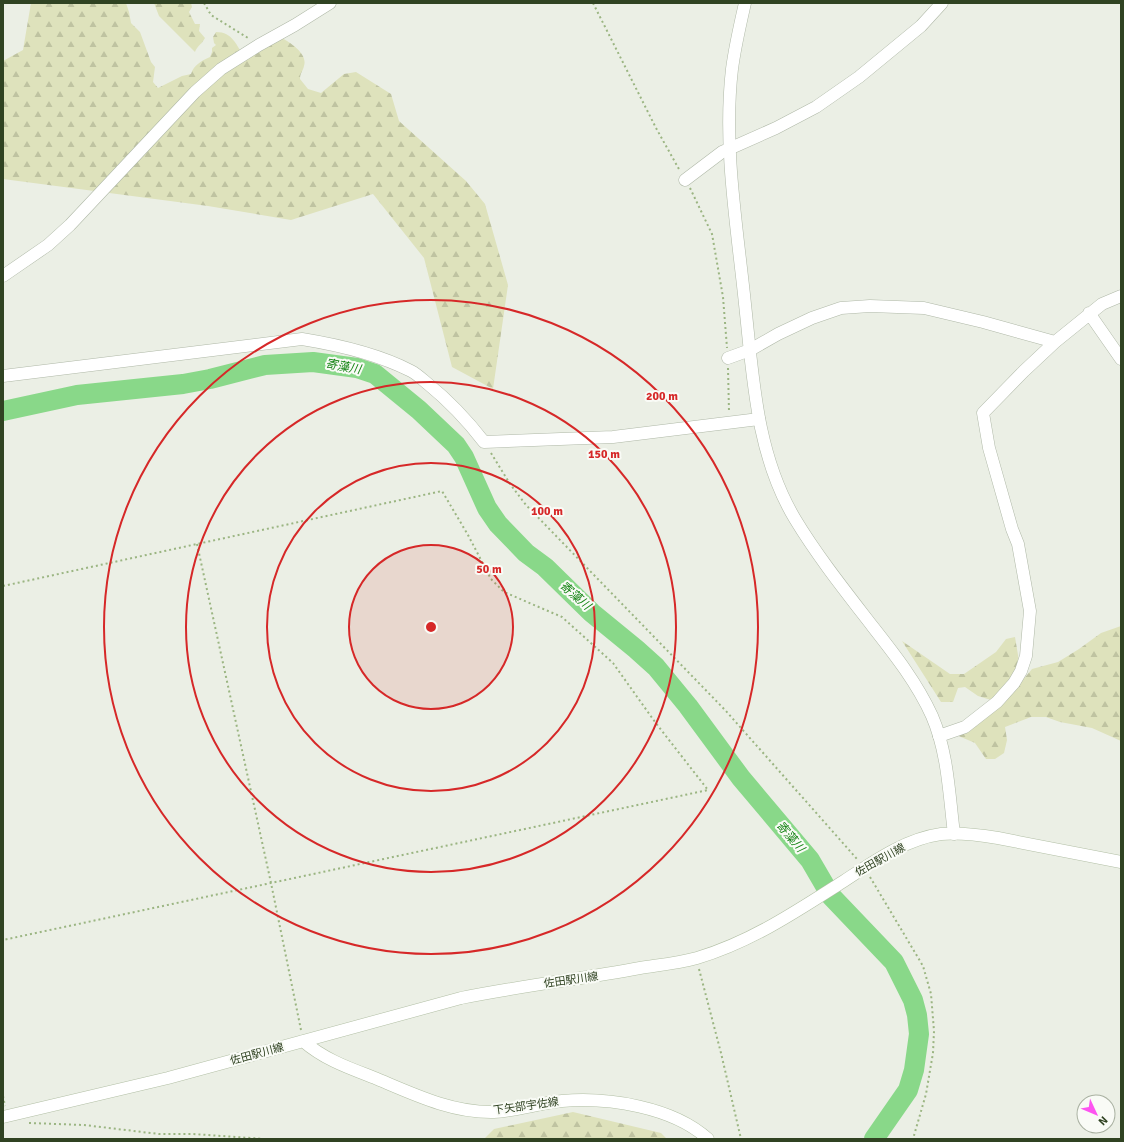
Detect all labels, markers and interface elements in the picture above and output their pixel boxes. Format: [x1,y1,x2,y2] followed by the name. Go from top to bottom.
[324,356,364,378] water label: 寄藻川
[646,389,678,404] text: 200 m
[588,447,620,462] text: 150 m
[531,504,563,519] text: 100 m
[476,562,502,577] text: 50 m
[556,579,595,615] water label: 寄藻川
[424,620,438,634] centre of rings
[773,818,809,857] water label: 寄藻川
[853,841,907,879] street label: 佐田駅川線
[543,970,599,990] street label: 佐田駅川線
[229,1041,285,1067] street label: 佐田駅川線
[1076,1094,1116,1134] north arrow
[492,1095,560,1117] street label: 下矢部宇佐線
[1095,1113,1110,1128] text: N

